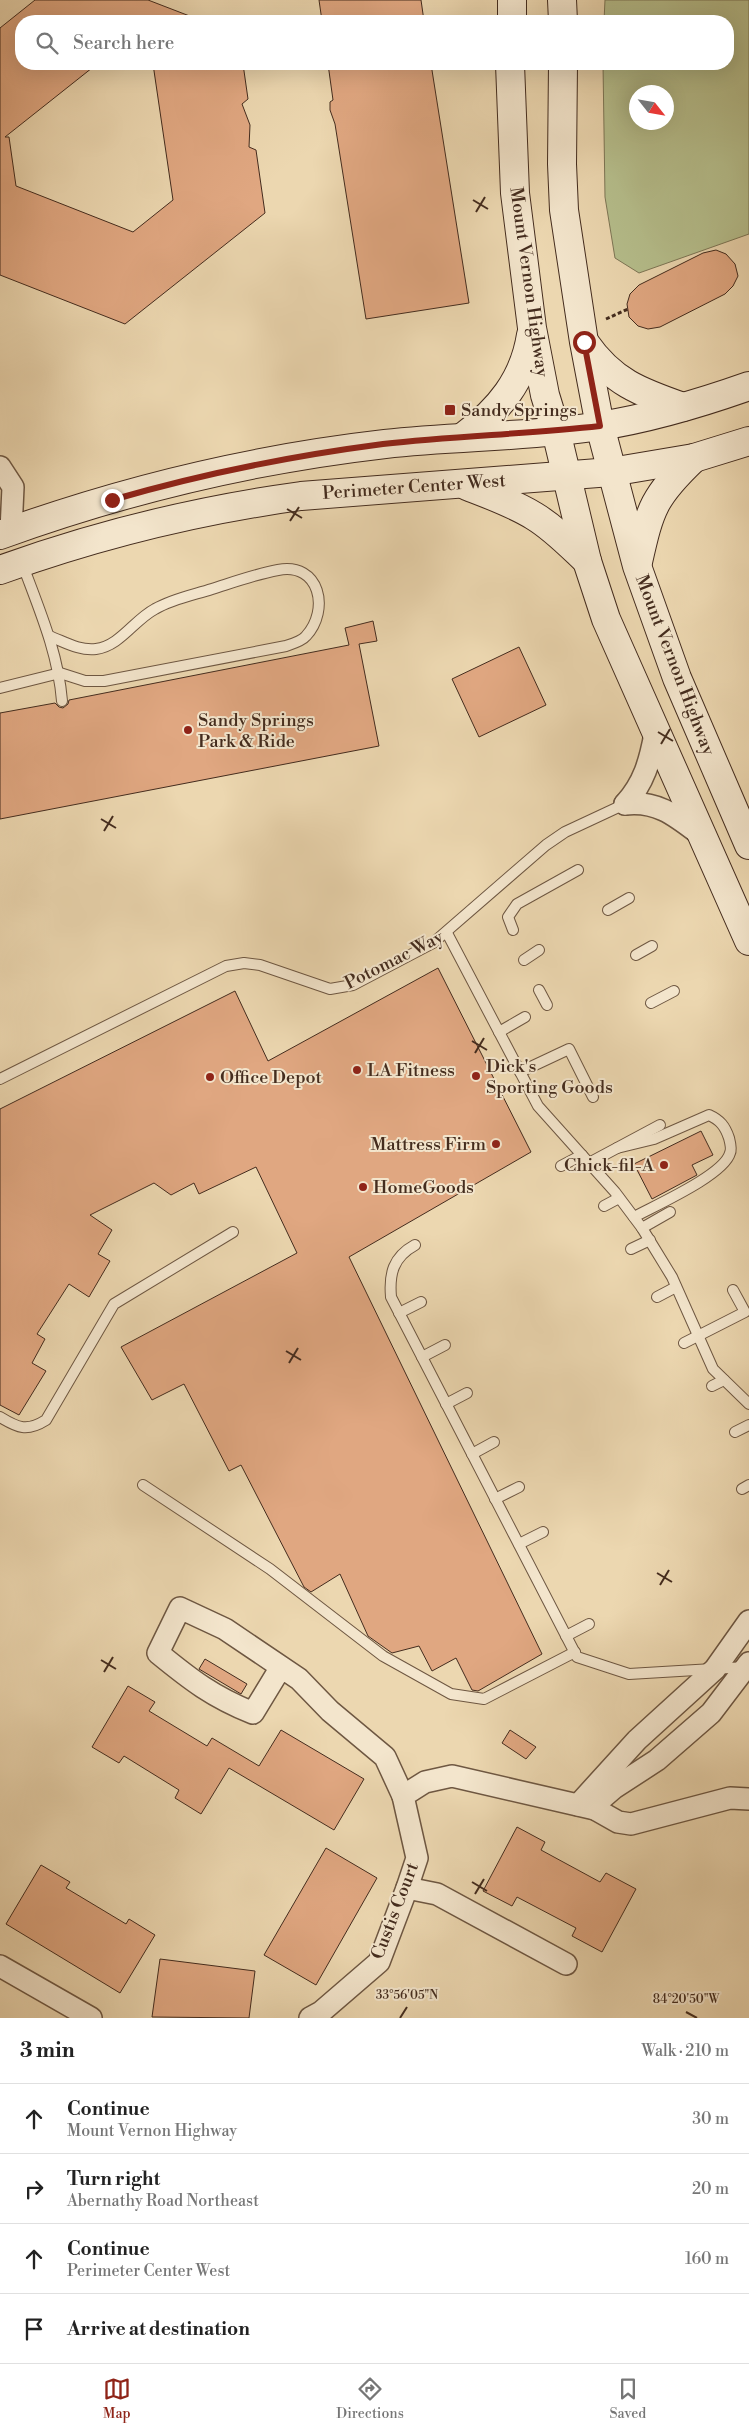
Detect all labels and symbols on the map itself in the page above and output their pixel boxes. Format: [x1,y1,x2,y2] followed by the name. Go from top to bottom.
[629,85,674,130] north arrow
[504,186,554,379] street label: Mount Vernon Highway
[573,331,596,354] route start
[461,399,577,422] place label: Sandy Springs
[443,403,457,417] marker: Sandy Springs
[322,469,507,505] street label: Perimeter Center West
[101,489,124,512] route end
[630,572,720,759] street label: Mount Vernon Highway
[198,709,314,753] place label: Sandy Springs Park & Ride
[182,724,194,736] marker: Sandy Springs Park & Ride
[341,925,448,995] street label: Potomac Way
[486,1055,613,1099] place label: Dick's Sporting Goods
[367,1059,455,1082] place label: LA Fitness
[351,1064,363,1076] marker: LA Fitness
[220,1066,323,1089] place label: Office Depot
[470,1070,482,1082] marker: Dick's Sporting Goods
[204,1071,216,1083] marker: Office Depot
[371,1133,486,1156] place label: Mattress Firm
[490,1138,502,1150] marker: Mattress Firm
[564,1154,655,1177] place label: Chick-fil-A
[658,1159,670,1171] marker: Chick-fil-A
[373,1176,474,1199] place label: HomeGoods
[357,1181,369,1193] marker: HomeGoods
[366,1859,424,1963] street label: Custis Court
[376,1988,438,2003] text: 33°56'05"N
[653,1992,720,2007] text: 84°20'50"W

